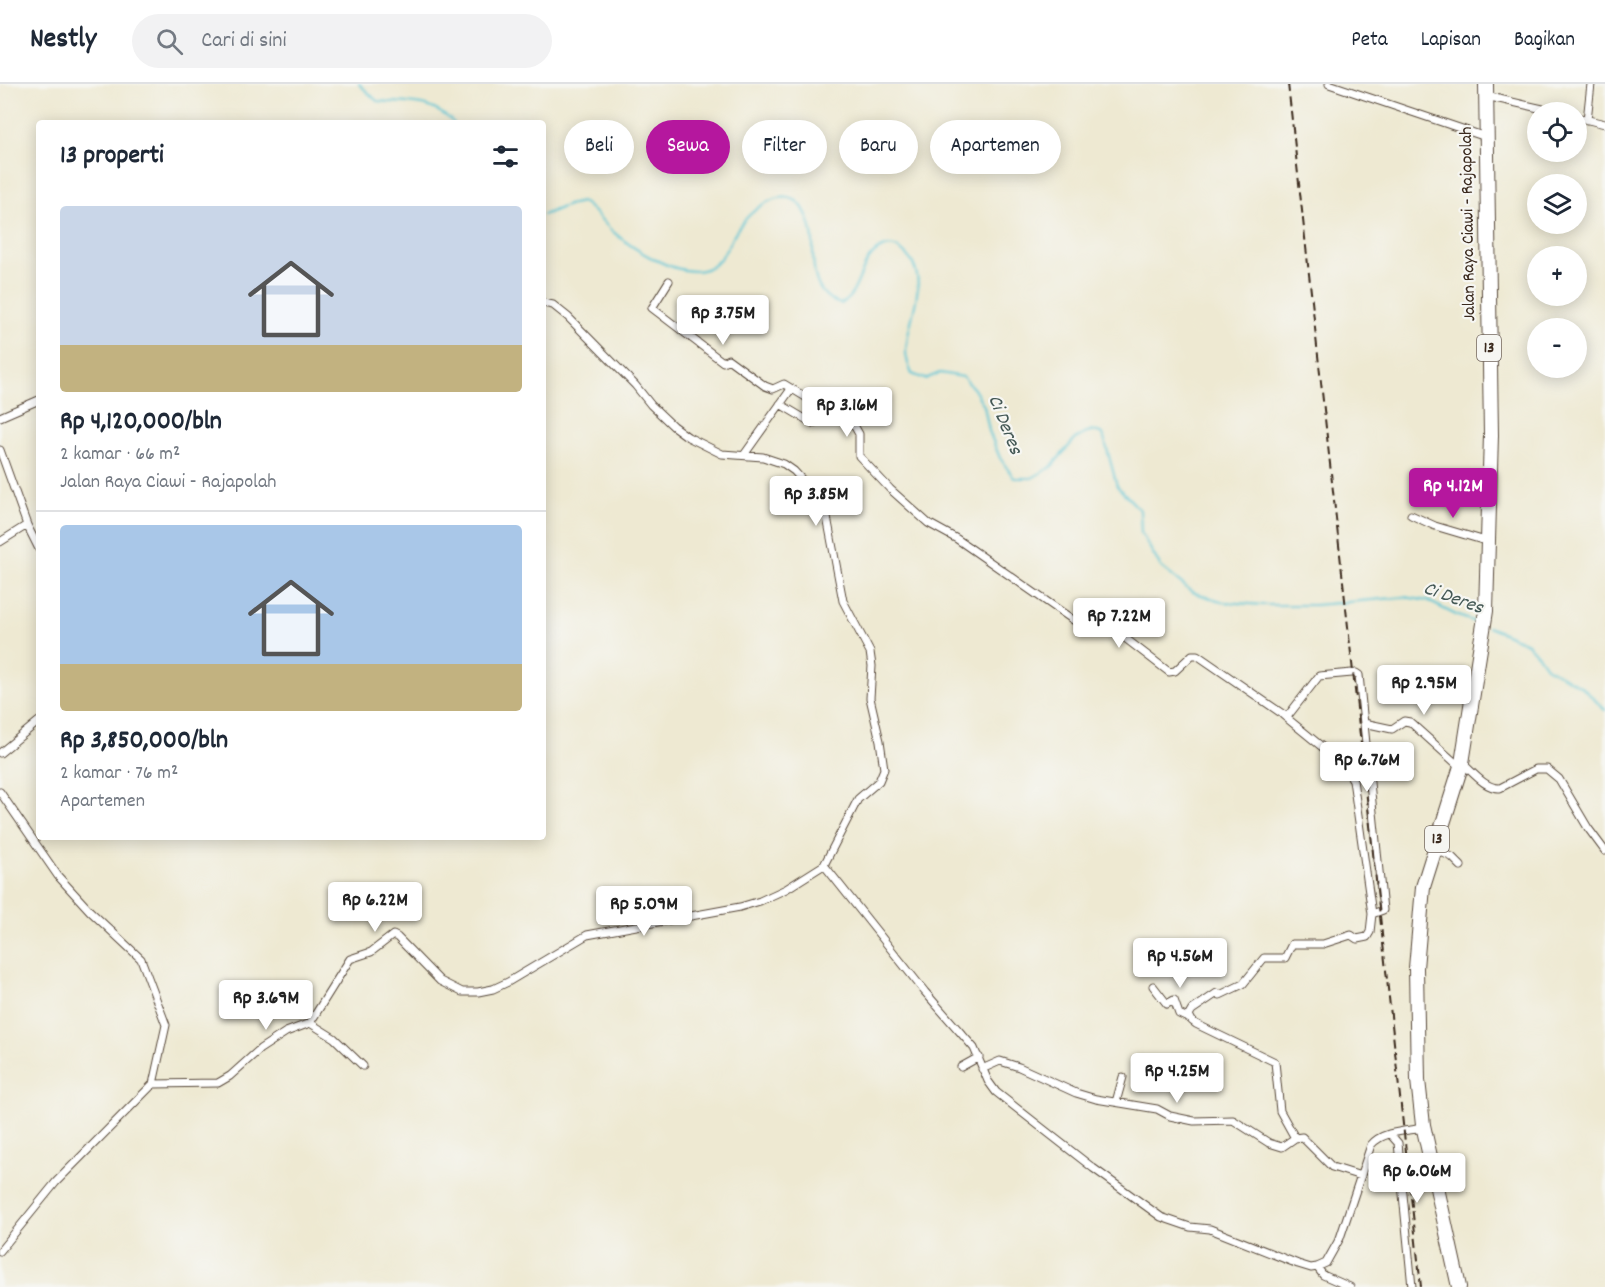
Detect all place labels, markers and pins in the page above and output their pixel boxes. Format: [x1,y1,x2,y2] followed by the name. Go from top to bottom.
[661,295,785,346] pin: Rp 3.75M
[785,387,909,438] pin: Rp 3.16M
[1391,468,1515,519] pin: Rp 4.12M
[754,476,878,527] pin: Rp 3.85M
[1057,598,1181,649] pin: Rp 7.22M
[1362,665,1486,716] pin: Rp 2.95M
[1305,742,1429,793] pin: Rp 6.76M
[313,882,437,933] pin: Rp 6.22M
[582,886,706,937] pin: Rp 5.09M
[1118,938,1242,989] pin: Rp 4.56M
[204,980,328,1031] pin: Rp 3.69M
[1115,1053,1239,1104] pin: Rp 4.25M
[1355,1153,1479,1204] pin: Rp 6.06M

